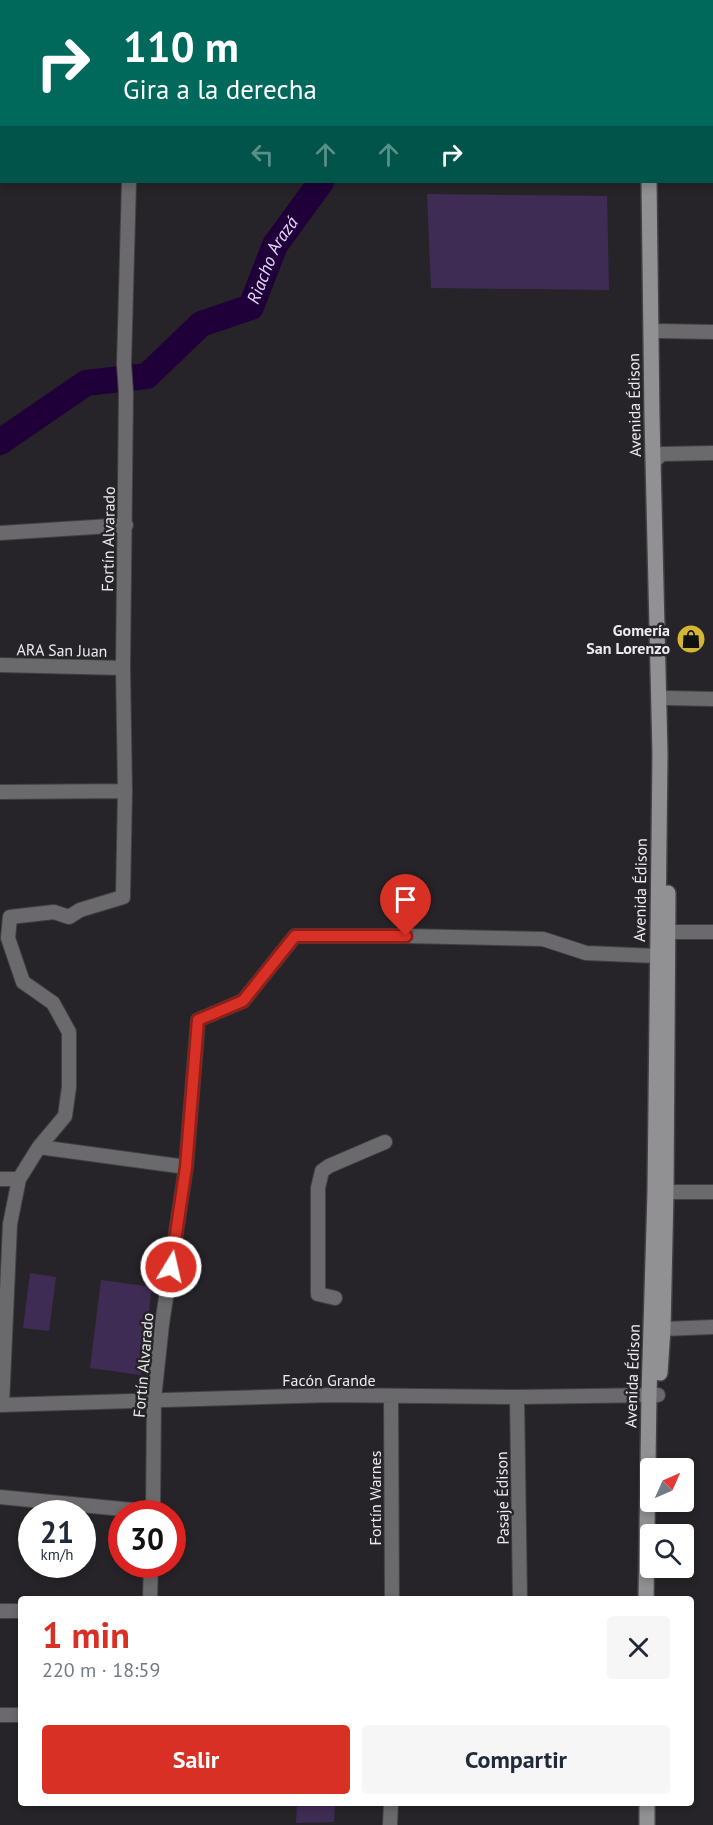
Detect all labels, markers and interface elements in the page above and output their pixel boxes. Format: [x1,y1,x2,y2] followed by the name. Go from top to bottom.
[123,19,239,74] text: 110 m
[24,24,102,102] icon: right
[123,72,317,106] text: Gira a la derecha
[246,138,279,171] icon: left
[309,138,342,171] icon: ahead
[372,138,405,171] icon: ahead
[435,138,468,171] icon: right
[241,212,303,307] water label: Riacho Arazá
[623,353,645,457] street label: Avenida Édison
[97,486,119,592] street label: Fortín Alvarado
[586,620,670,658] place label: Gomería San Lorenzo
[675,623,707,655] shop icon: Gomería San Lorenzo
[16,639,108,661] street label: ARA San Juan
[629,838,651,942] street label: Avenida Édison
[380,874,431,936] pin
[389,883,422,916] icon: arrive
[139,1235,203,1299] position arrow
[128,1312,158,1418] street label: Fortín Alvarado
[620,1324,644,1428] street label: Avenida Édison
[282,1370,376,1390] street label: Facón Grande
[365,1450,385,1545] street label: Fortín Warnes
[491,1451,513,1545] street label: Pasaje Édison
[640,1458,694,1512] north arrow
[640,1458,694,1578] map controls
[108,1500,186,1578] speed limit sign: 30
[40,1512,74,1551] text: 21
[640,1524,694,1578] button: search
[41,1545,73,1564] text: km/h
[42,1611,130,1658] text: 1 min
[607,1616,670,1679] button: close
[42,1657,160,1683] text: 220 m · 18:59
[42,1725,350,1794] button: Salir
[362,1725,670,1794] button: Compartir

